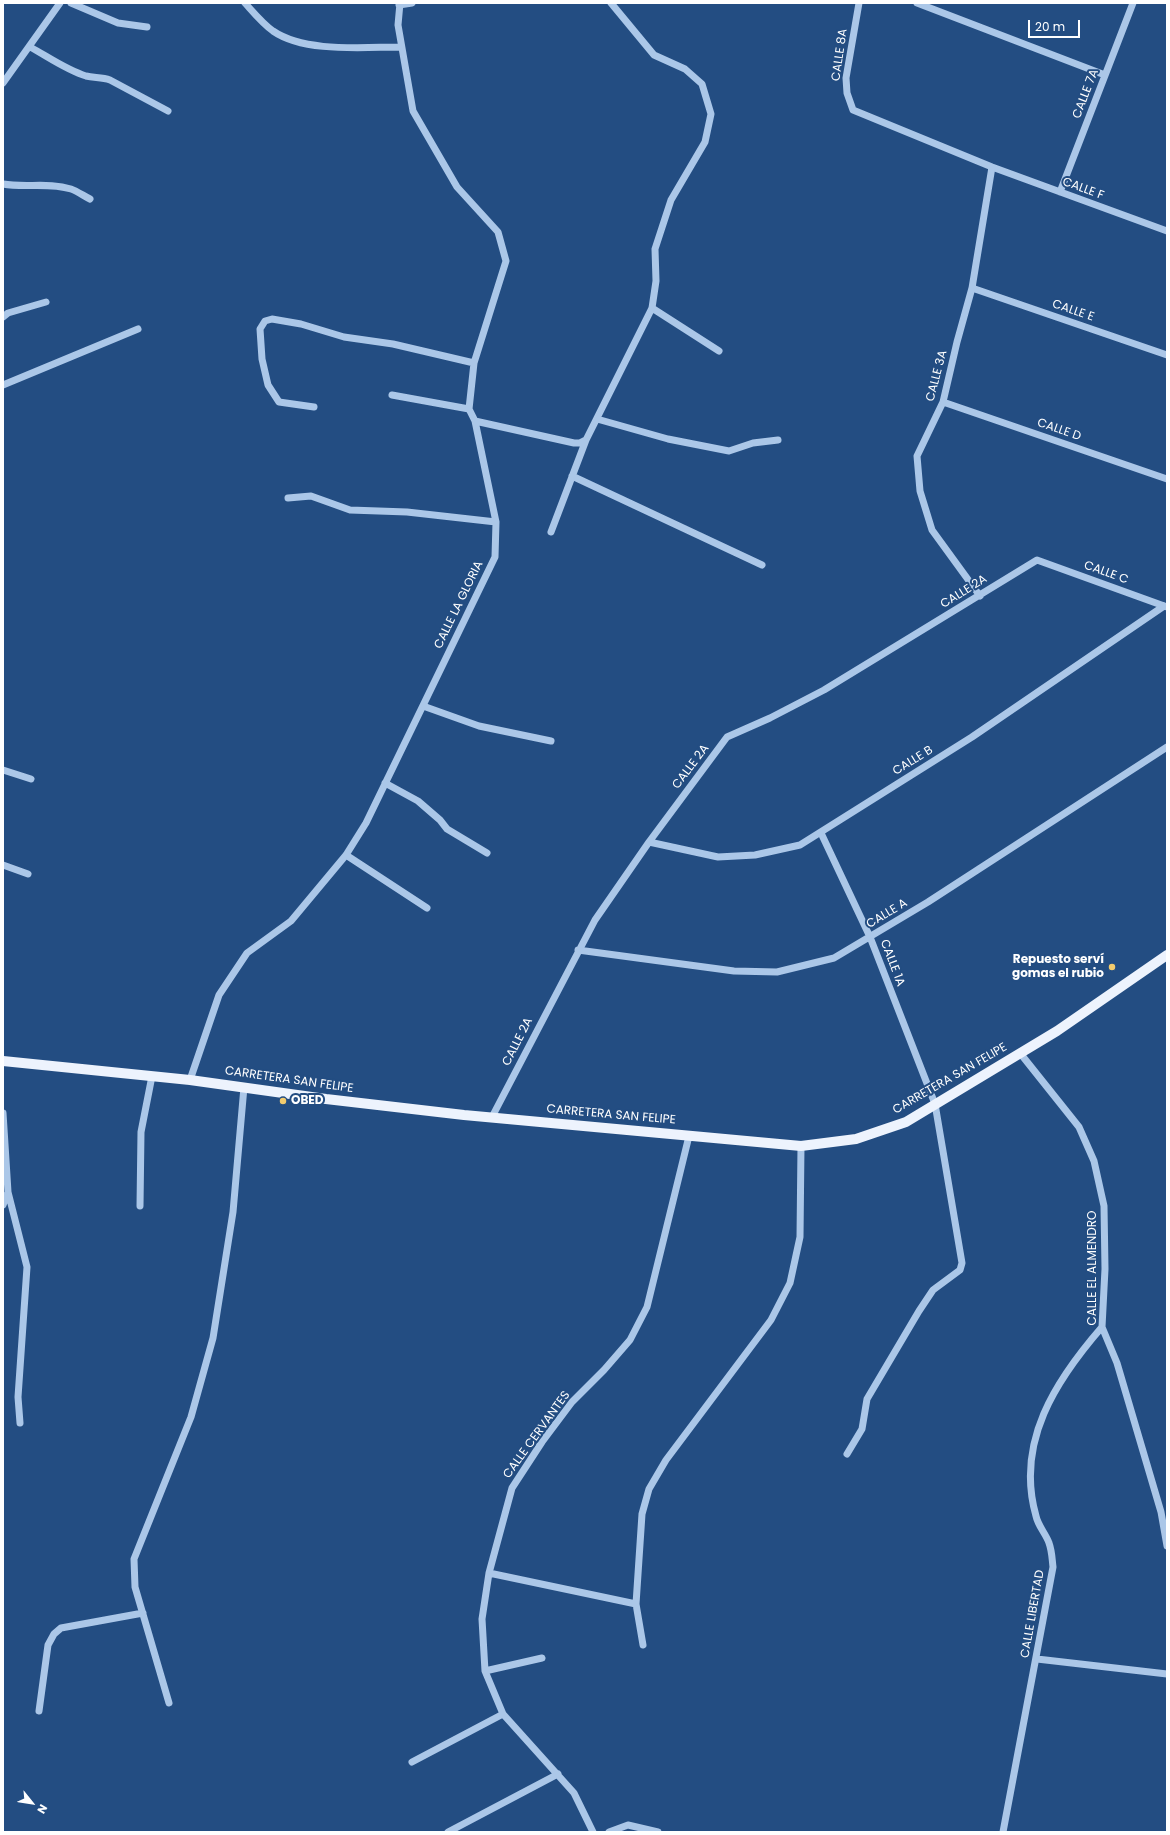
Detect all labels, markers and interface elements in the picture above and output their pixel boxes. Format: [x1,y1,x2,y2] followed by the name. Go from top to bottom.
[1030,12,1082,38] scale bar
[1035,18,1065,35] text: 20 m
[829,28,851,82] street label: CALLE 8A
[1070,67,1102,121] street label: CALLE 7A
[1060,175,1106,203] street label: CALLE F
[1050,297,1096,325] street label: CALLE E
[923,349,951,403] street label: CALLE 3A
[1035,416,1083,444] street label: CALLE D
[1082,558,1130,588] street label: CALLE C
[432,559,486,651] street label: CALLE LA GLORIA
[938,572,990,612] street label: CALLE 2A
[670,742,712,792] street label: CALLE 2A
[890,743,936,779] street label: CALLE B
[864,896,910,932] street label: CALLE A
[876,938,908,988] street label: CALLE 1A
[1012,953,1104,981] place label: Repuesto serví gomas el rubio
[1107,962,1117,972] marker: Repuesto serví gomas el rubio
[500,1016,536,1068] street label: CALLE 2A
[890,1040,1010,1118] street label: CARRETERA SAN FELIPE
[224,1064,354,1096] street label: CARRETERA SAN FELIPE
[291,1094,324,1108] place label: OBED
[278,1096,288,1106] marker: OBED
[546,1102,676,1128] street label: CARRETERA SAN FELIPE
[1086,1210,1100,1326] street label: CALLE EL ALMENDRO
[501,1389,573,1481] street label: CALLE CERVANTES
[1018,1569,1048,1659] street label: CALLE LIBERTAD
[12,1783,52,1823] north arrow
[33,1801,51,1817] text: N

